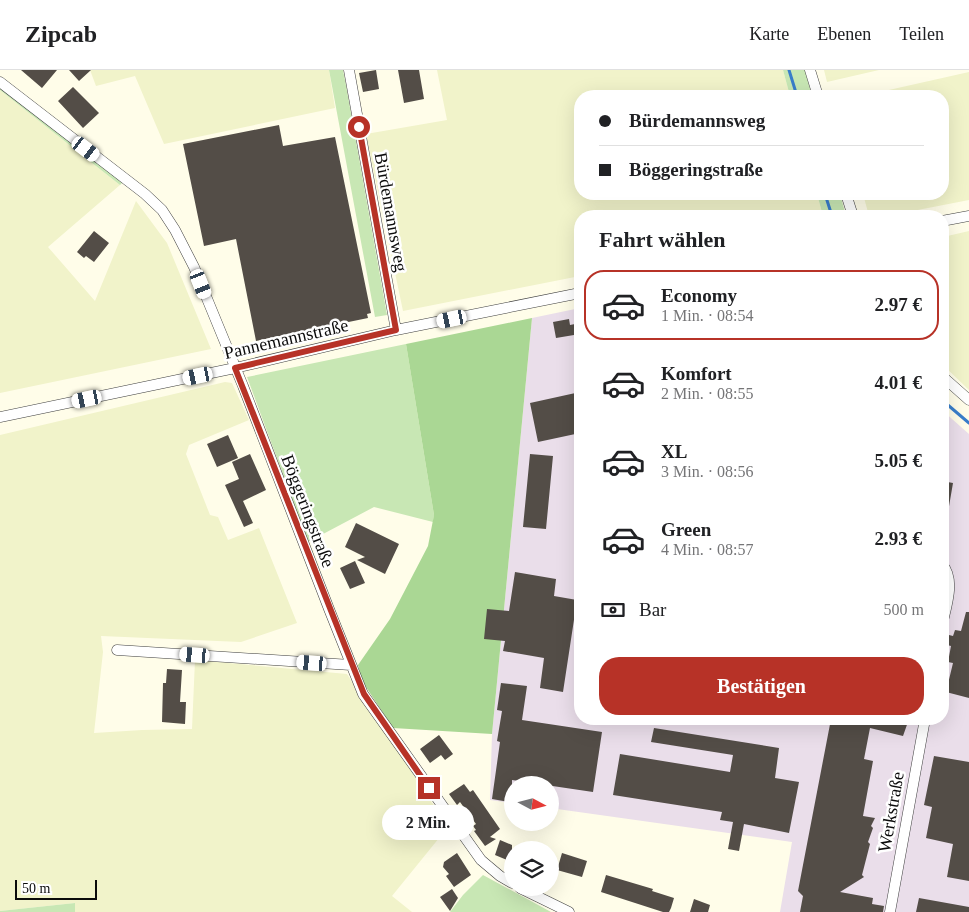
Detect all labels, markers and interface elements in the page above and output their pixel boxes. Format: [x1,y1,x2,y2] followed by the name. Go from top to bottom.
[25,21,97,47] text: Zipcab
[749,24,789,44] text: Karte
[817,24,871,44] text: Ebenen
[899,24,944,44] text: Teilen
[629,110,765,131] text: Bürdemannsweg
[348,116,370,138] route start
[69,134,102,164] car
[371,151,411,273] street label: Bürdemannsweg
[629,159,763,180] text: Böggeringstraße
[599,227,726,252] text: Fahrt wählen
[188,267,213,301] car
[601,283,646,328] icon: car
[661,285,737,306] text: Economy
[875,294,922,315] text: 2.97 €
[661,307,753,324] text: 1 Min. · 08:54
[435,309,468,329] car
[222,315,350,363] street label: Pannemannstraße
[601,361,646,406] icon: car
[661,363,732,384] text: Komfort
[181,366,214,386] car
[875,372,922,393] text: 4.01 €
[661,385,753,402] text: 2 Min. · 08:55
[70,389,103,409] car
[601,439,646,484] icon: car
[661,441,687,462] text: XL
[875,450,922,471] text: 5.05 €
[277,452,339,570] street label: Böggeringstraße
[661,463,753,480] text: 3 Min. · 08:56
[601,517,646,562] icon: car
[661,519,711,540] text: Green
[875,528,922,549] text: 2.93 €
[661,541,753,558] text: 4 Min. · 08:57
[599,596,627,624] icon: cash
[639,599,666,620] text: Bar
[884,601,924,618] text: 500 m
[179,646,210,664] car
[296,654,327,672] car
[599,657,924,715] button: Bestätigen
[874,770,908,854] street label: Werkstraße
[504,776,559,831] north arrow
[504,776,559,896] map controls
[418,777,440,799] route end
[383,806,475,840] callout: 2 Min.
[406,814,450,831] text: 2 Min.
[504,841,559,896] button: layers
[15,877,98,900] scale bar
[22,881,50,896] text: 50 m

